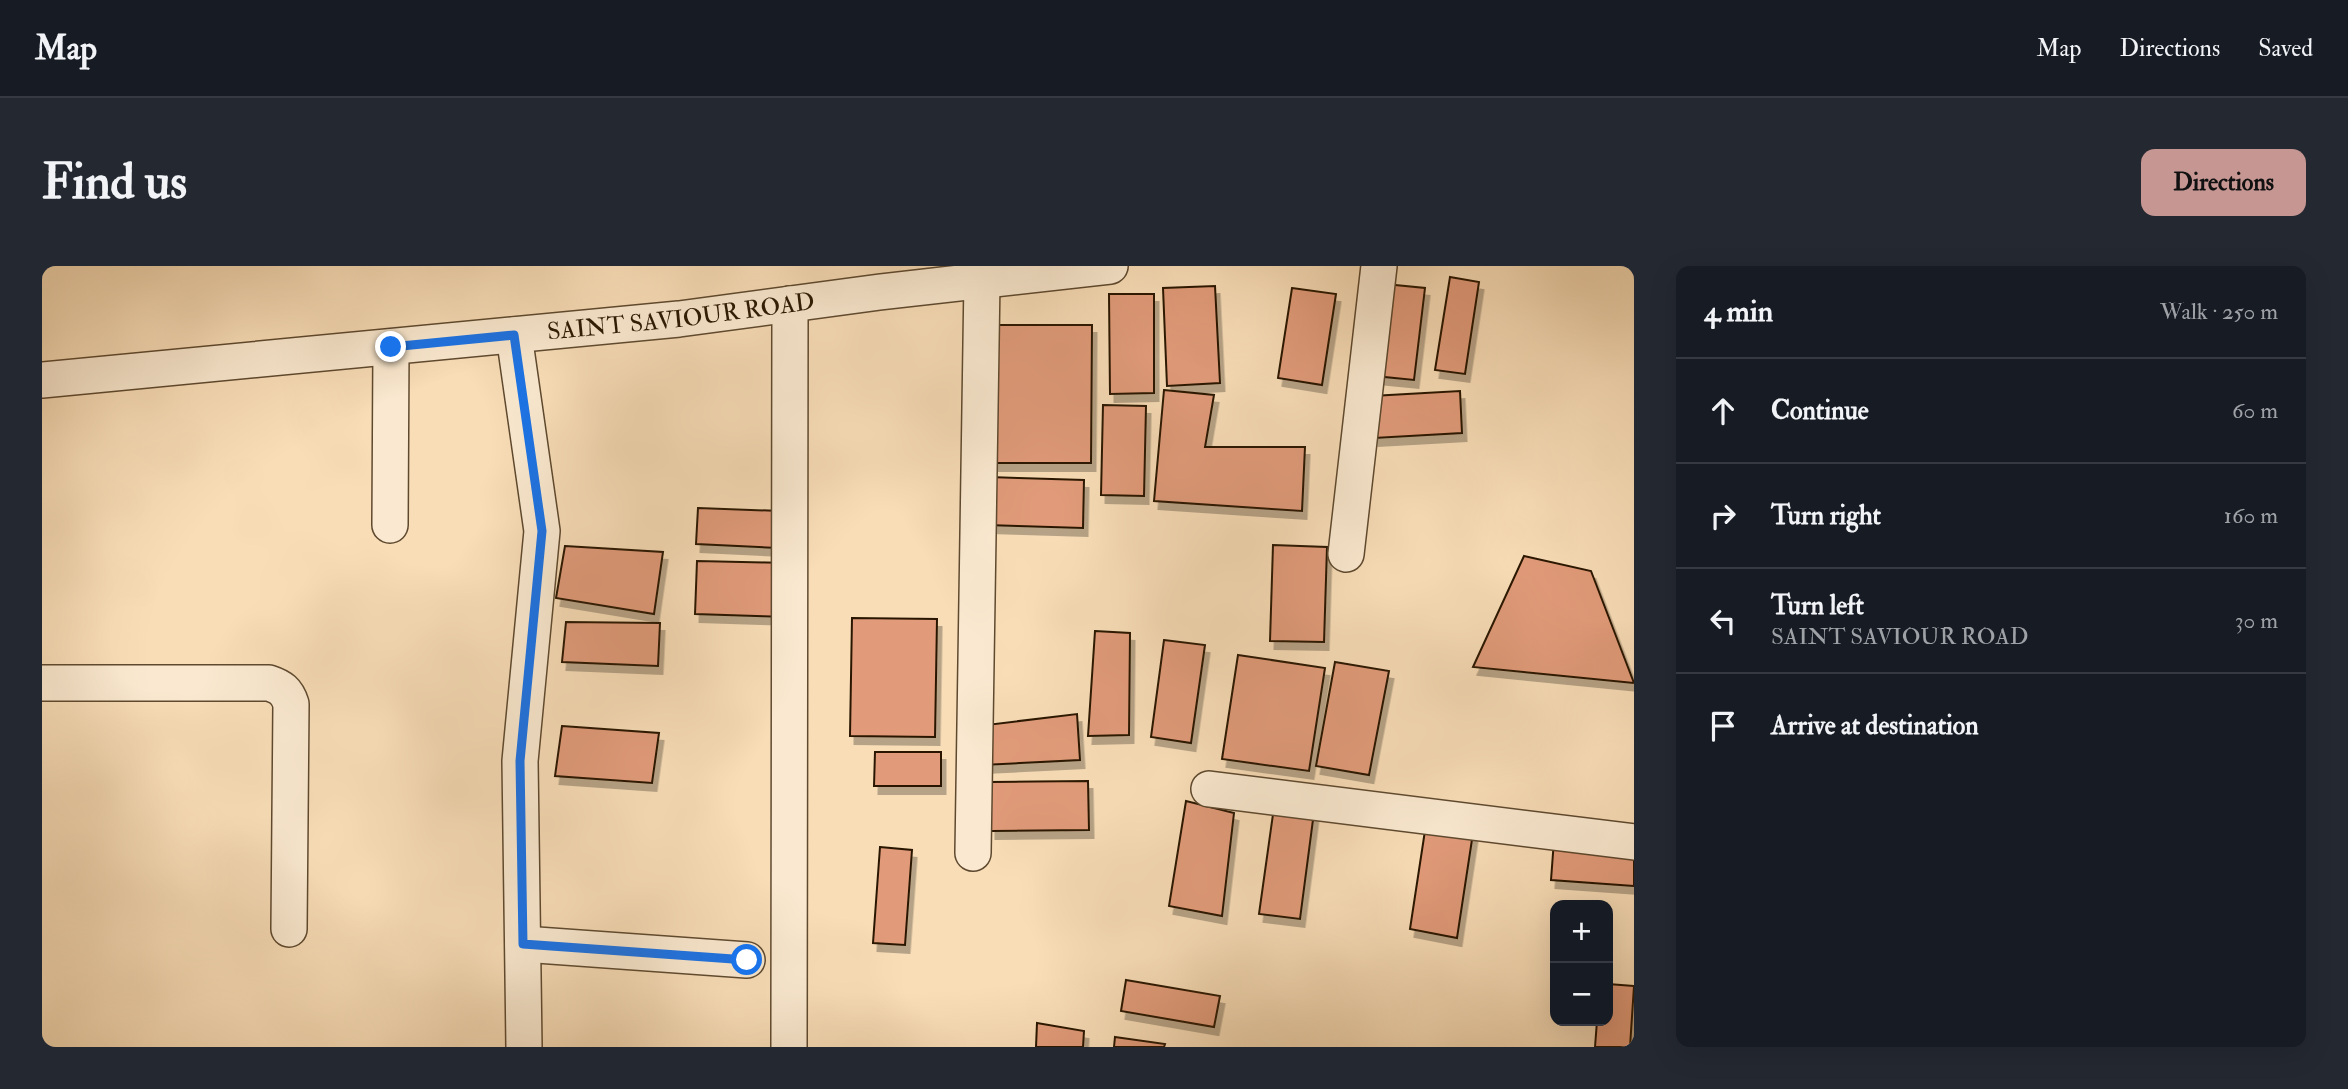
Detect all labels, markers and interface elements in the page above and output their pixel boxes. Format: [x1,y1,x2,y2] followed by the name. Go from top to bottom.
[35,28,97,69] text: Map
[2036,33,2081,64] text: Map
[2119,33,2220,64] text: Directions
[2258,33,2313,64] text: Saved
[2141,149,2306,216] button: Directions
[42,152,187,213] text: Find us
[546,285,816,347] street label: SAINT SAVIOUR ROAD
[1704,293,1773,330] text: 4 min
[2160,297,2278,326] text: Walk · 250 m
[375,331,406,362] route end
[1704,392,1742,430] icon: ahead
[1771,395,1869,427] text: Continue
[2232,396,2278,425] text: 60 m
[1704,497,1742,535] icon: right
[1771,500,1881,532] text: Turn right
[2224,501,2278,530] text: 160 m
[1771,590,1864,622] text: Turn left
[1704,602,1742,640] icon: left
[2235,606,2278,635] text: 30 m
[1771,622,2029,651] text: SAINT SAVIOUR ROAD
[1704,707,1742,745] icon: arrive
[1771,710,1979,742] text: Arrive at destination
[1550,900,1613,1026] map controls
[1550,900,1613,963] button: +
[731,944,762,975] route start
[1550,963,1613,1026] button: −

